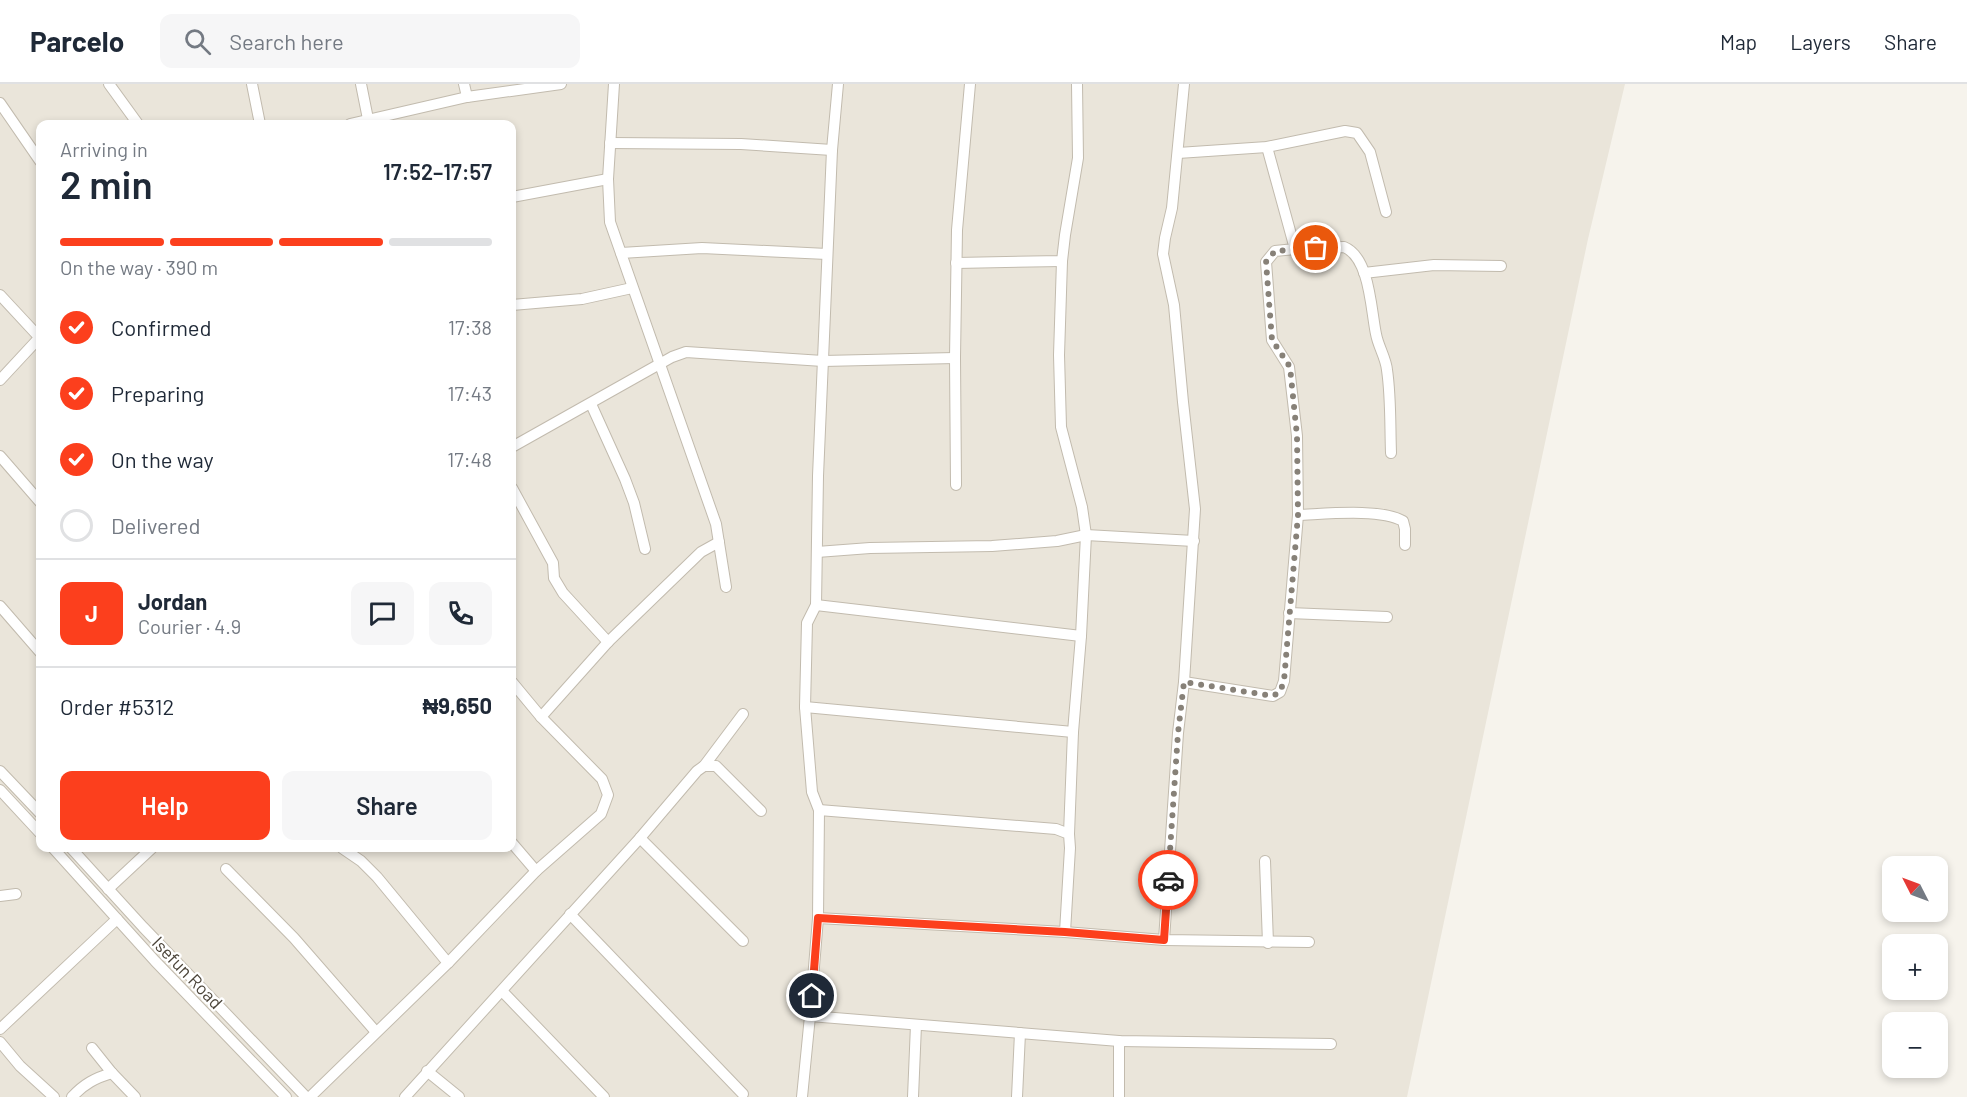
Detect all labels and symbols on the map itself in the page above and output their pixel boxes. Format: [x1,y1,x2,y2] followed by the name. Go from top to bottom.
[1290,222,1341,273] pin
[1138,850,1198,910] courier
[1882,856,1948,922] north arrow
[148,932,228,1013] street label: Isefun Road
[786,970,837,1021] pin

